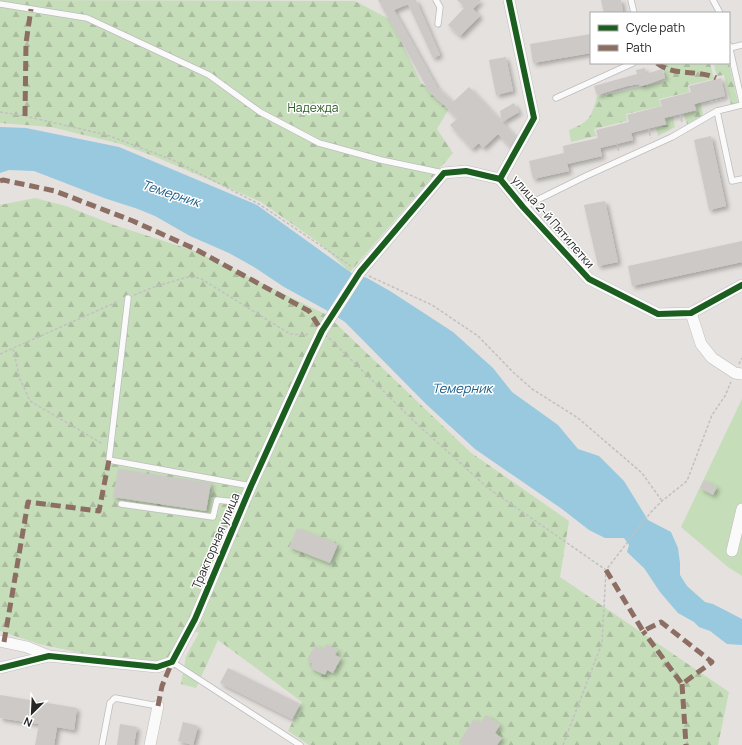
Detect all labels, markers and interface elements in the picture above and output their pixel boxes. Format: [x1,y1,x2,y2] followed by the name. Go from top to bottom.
[590,12,730,64] legend
[626,19,685,36] text: Cycle path
[626,39,652,56] text: Path
[288,99,338,116] park label: Надежда
[508,172,598,272] street label: улица 2-й Пятилетки
[140,175,205,212] water label: Темерник
[432,379,495,397] water label: Темерник
[188,490,244,592] street label: Тракторная улица
[12,693,52,733] north arrow
[21,714,34,731] text: N

